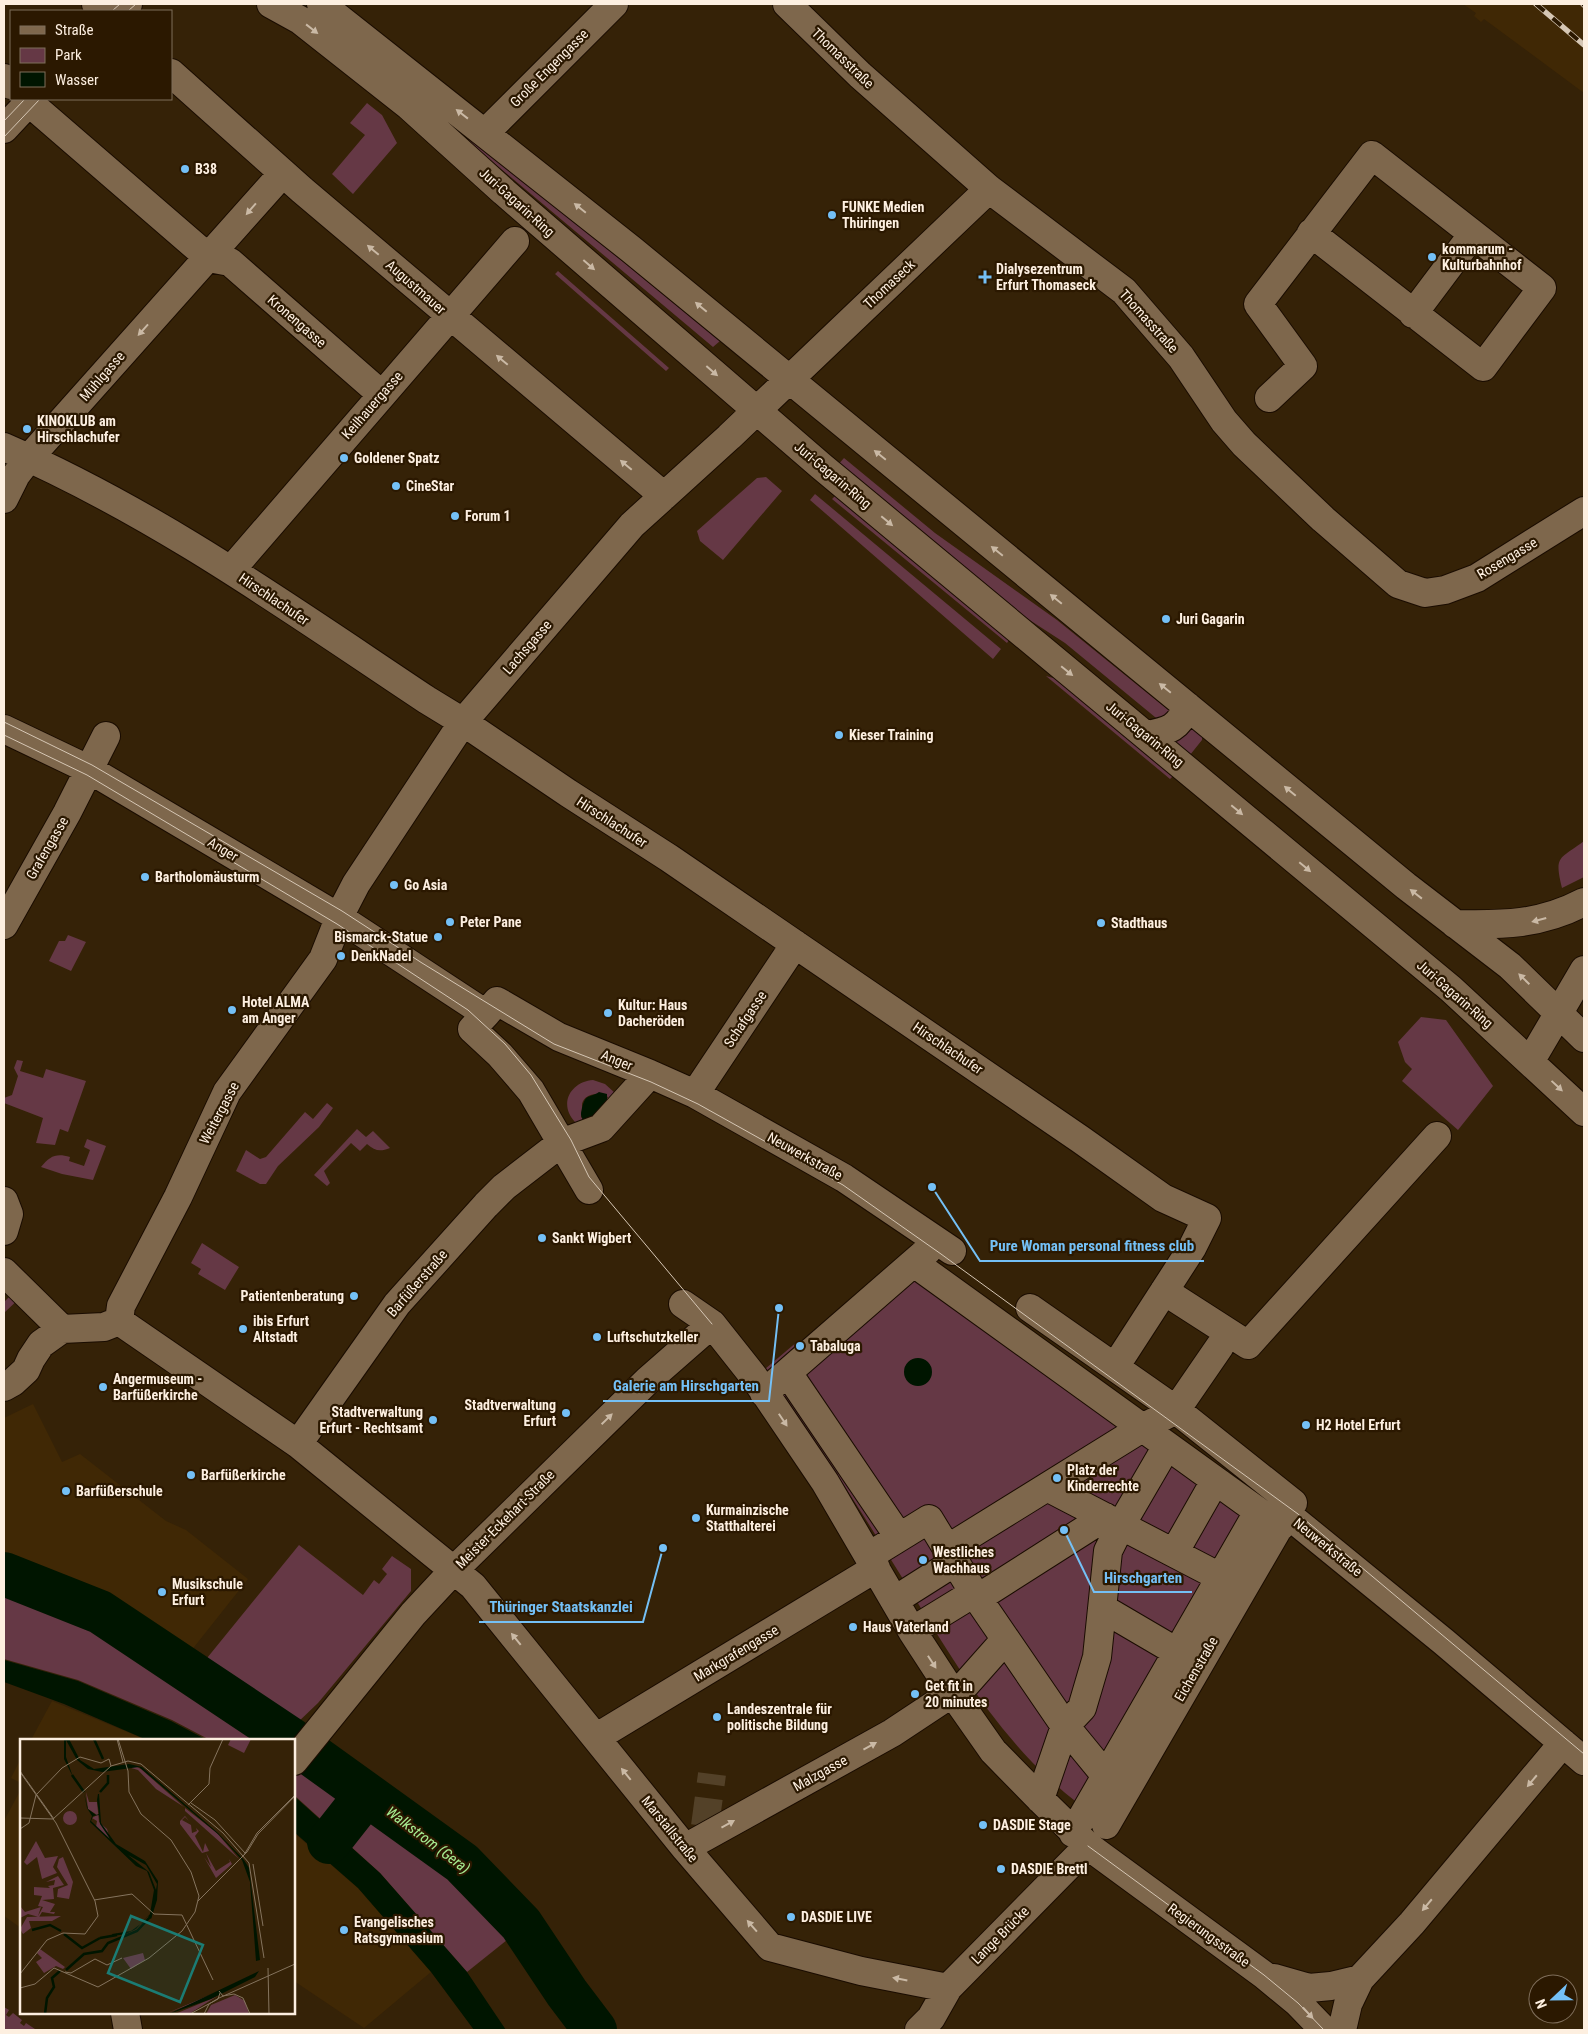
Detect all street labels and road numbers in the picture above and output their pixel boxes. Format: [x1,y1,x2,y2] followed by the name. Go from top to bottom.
[507,25,592,110] street label: Große Engengasse
[809,25,878,92] street label: Thomasstraße
[476,164,558,240] street label: Juri-Gagarin-Ring
[860,256,918,312] street label: Thomaseck
[383,257,449,317] street label: Augustmauer
[1116,286,1182,356] street label: Thomasstraße
[265,291,330,351] street label: Kronengasse
[76,348,128,404] street label: Mühlgasse
[338,368,406,442] street label: Keilhauergasse
[791,438,875,512] street label: Juri-Gagarin-Ring
[1474,534,1540,582] street label: Rosengasse
[236,570,312,628] street label: Hirschlachufer
[499,617,555,677] street label: Lachsgasse
[1103,698,1187,770] street label: Juri-Gagarin-Ring
[574,793,650,851] street label: Hirschlachufer
[23,814,72,882] street label: Grafengasse
[205,834,241,864] street label: Anger
[1414,957,1496,1031] street label: Juri-Gagarin-Ring
[720,987,770,1050] street label: Schafgasse
[910,1019,986,1077] street label: Hirschlachufer
[599,1046,635,1074] street label: Anger
[196,1079,242,1147] street label: Weitergasse
[765,1129,846,1183] street label: Neuwerkstraße
[384,1246,451,1320] street label: Barfüßerstraße
[452,1466,558,1572] street label: Meister-Eckehart-Straße
[1291,1515,1366,1580] street label: Neuwerkstraße
[691,1621,782,1685] street label: Markgrafengasse
[1171,1634,1221,1704] street label: Eichenstraße
[790,1751,850,1794] street label: Malzgasse
[639,1793,702,1866] street label: Marstallstraße
[1165,1900,1253,1970] street label: Regierungsstraße
[968,1903,1032,1967] street label: Lange Brücke

